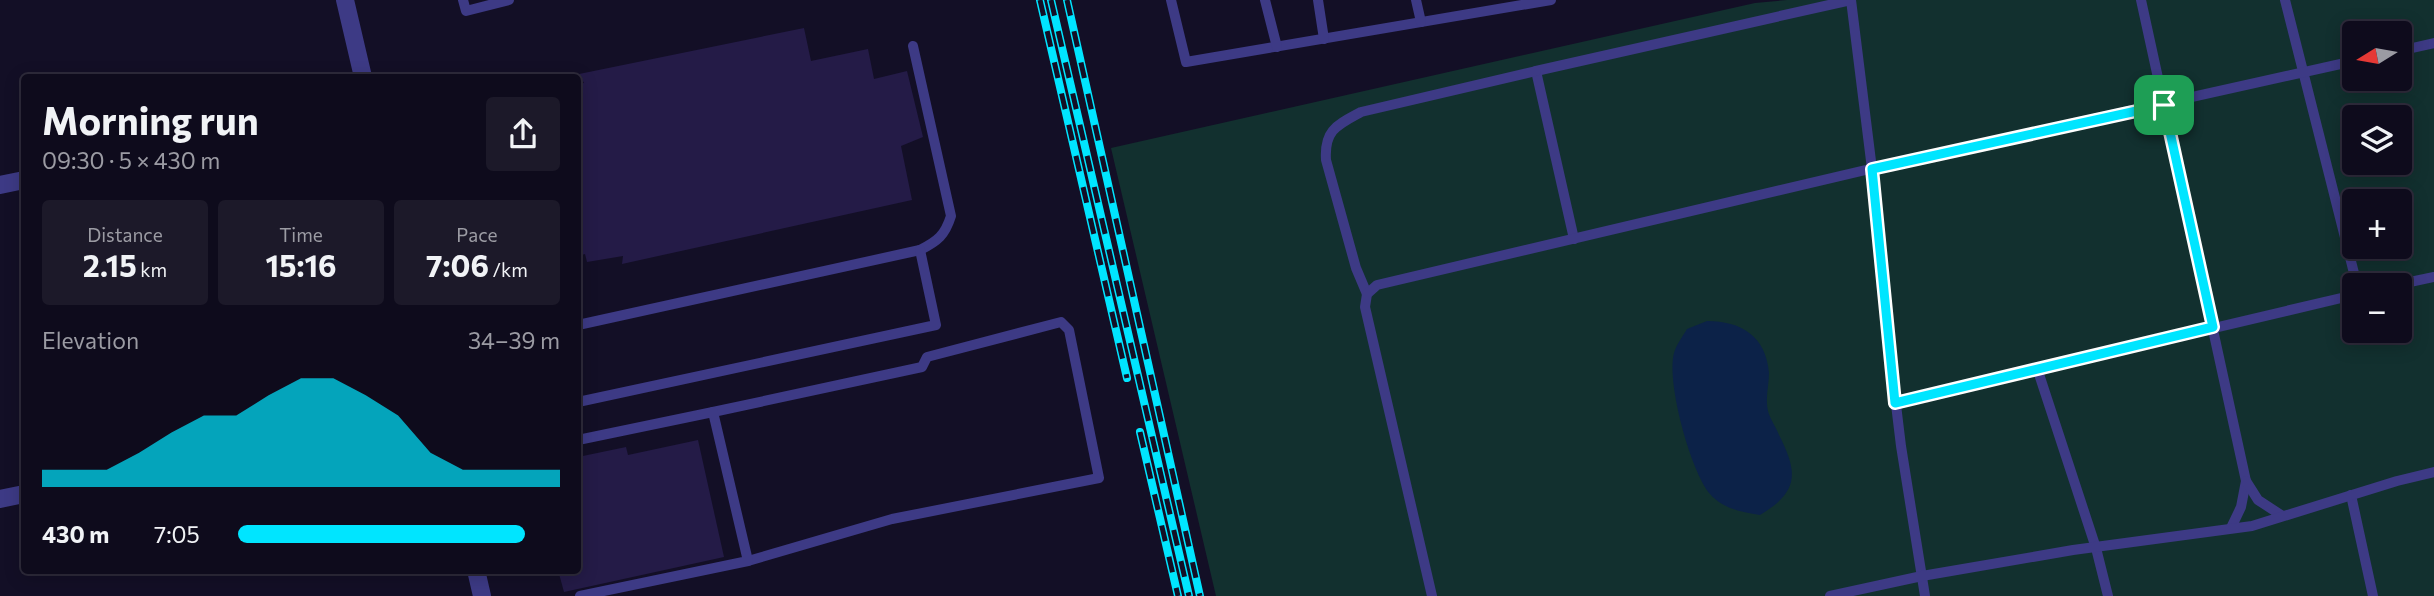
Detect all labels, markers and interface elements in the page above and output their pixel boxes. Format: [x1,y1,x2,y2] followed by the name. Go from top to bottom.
[2342,21,2412,91] north arrow
[2342,21,2412,343] map controls
[2134,75,2194,135] pin
[2145,86,2183,124] icon: arrive
[42,96,259,143] text: Morning run
[486,97,560,171] button: share
[2342,105,2412,175] button: layers
[42,146,220,174] text: 09:30 · 5 × 430 m
[2342,189,2412,259] button: +
[87,223,163,246] text: Distance
[279,223,323,246] text: Time
[456,223,498,246] text: Pace
[83,246,137,283] text: 2.15
[265,246,337,283] text: 15:16
[426,246,489,283] text: 7:06
[137,258,167,281] text: km
[489,258,528,281] text: /km
[2342,273,2412,343] button: −
[42,326,139,354] text: Elevation
[468,326,560,354] text: 34–39 m
[42,520,109,548] text: 430 m
[154,520,200,548] text: 7:05

